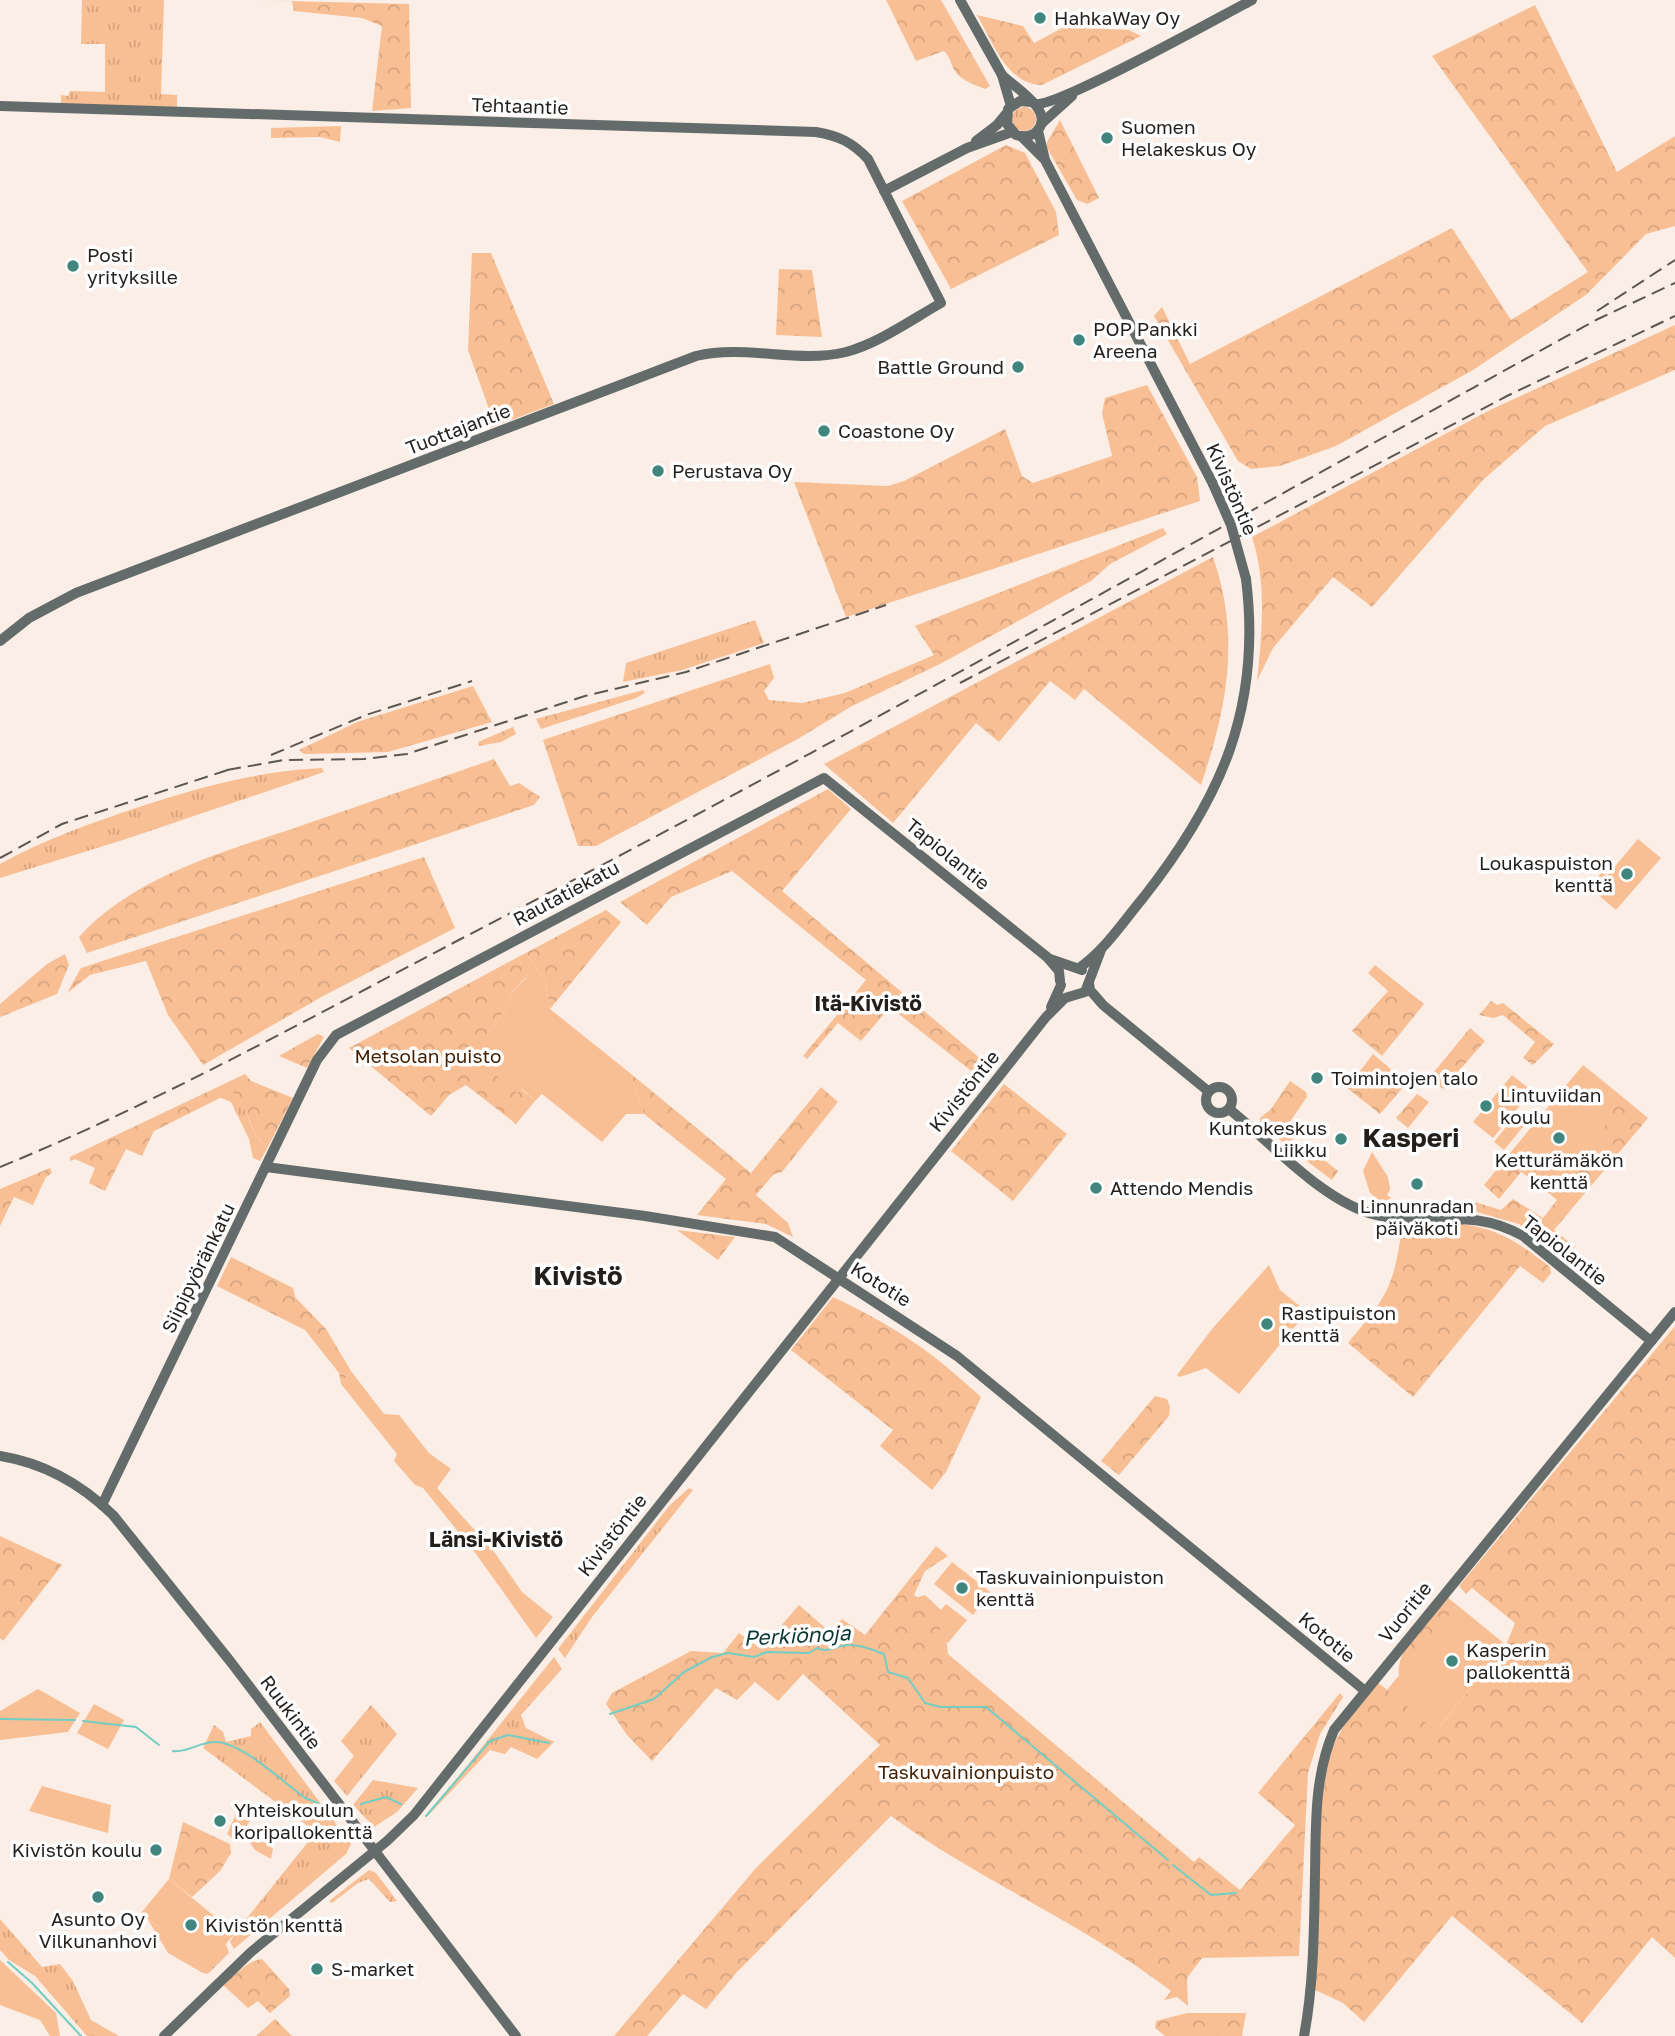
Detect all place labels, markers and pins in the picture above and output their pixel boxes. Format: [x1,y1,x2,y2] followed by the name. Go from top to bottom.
[1054,6,1180,29] place label: HahkaWay Oy
[1032,10,1048,26] marker: HahkaWay Oy
[1121,115,1257,160] place label: Suomen Helakeskus Oy
[1099,130,1115,146] marker: Suomen Helakeskus Oy
[87,243,178,288] place label: Posti yrityksille
[65,258,81,274] marker: Posti yrityksille
[1093,317,1198,362] place label: POP Pankki Areena
[1071,332,1087,348] marker: POP Pankki Areena
[877,355,1004,378] place label: Battle Ground
[1010,359,1026,375] marker: Battle Ground
[838,419,955,442] place label: Coastone Oy
[816,423,832,439] marker: Coastone Oy
[672,459,793,482] place label: Perustava Oy
[650,463,666,479] marker: Perustava Oy
[1479,851,1613,896] place label: Loukaspuiston kenttä
[1619,866,1635,882] marker: Loukaspuiston kenttä
[1331,1066,1478,1089] place label: Toimintojen talo
[1309,1070,1325,1086] marker: Toimintojen talo
[1500,1083,1601,1128] place label: Lintuviidan koulu
[1478,1098,1494,1114] marker: Lintuviidan koulu
[1209,1116,1327,1161] place label: Kuntokeskus Liikku
[1551,1130,1567,1146] marker: Ketturämäkön kenttä
[1333,1131,1349,1147] marker: Kuntokeskus Liikku
[1494,1148,1624,1193] place label: Ketturämäkön kenttä
[1110,1176,1253,1199] place label: Attendo Mendis
[1409,1176,1425,1192] marker: Linnunradan päiväkoti
[1088,1180,1104,1196] marker: Attendo Mendis
[1360,1194,1474,1239] place label: Linnunradan päiväkoti
[1281,1301,1396,1346] place label: Rastipuiston kenttä
[1259,1316,1275,1332] marker: Rastipuiston kenttä
[976,1565,1164,1610] place label: Taskuvainionpuiston kenttä
[954,1580,970,1596] marker: Taskuvainionpuiston kenttä
[1466,1638,1570,1683] place label: Kasperin pallokenttä
[1444,1653,1460,1669] marker: Kasperin pallokenttä
[234,1798,373,1843] place label: Yhteiskoulun koripallokenttä
[212,1813,228,1829] marker: Yhteiskoulun koripallokenttä
[12,1838,142,1861] place label: Kivistön koulu
[148,1842,164,1858] marker: Kivistön koulu
[90,1889,106,1905] marker: Asunto Oy Vilkunanhovi
[39,1907,157,1952] place label: Asunto Oy Vilkunanhovi
[205,1913,343,1936] place label: Kivistön kenttä
[183,1917,199,1933] marker: Kivistön kenttä
[331,1957,414,1980] place label: S-market
[309,1961,325,1977] marker: S-market

